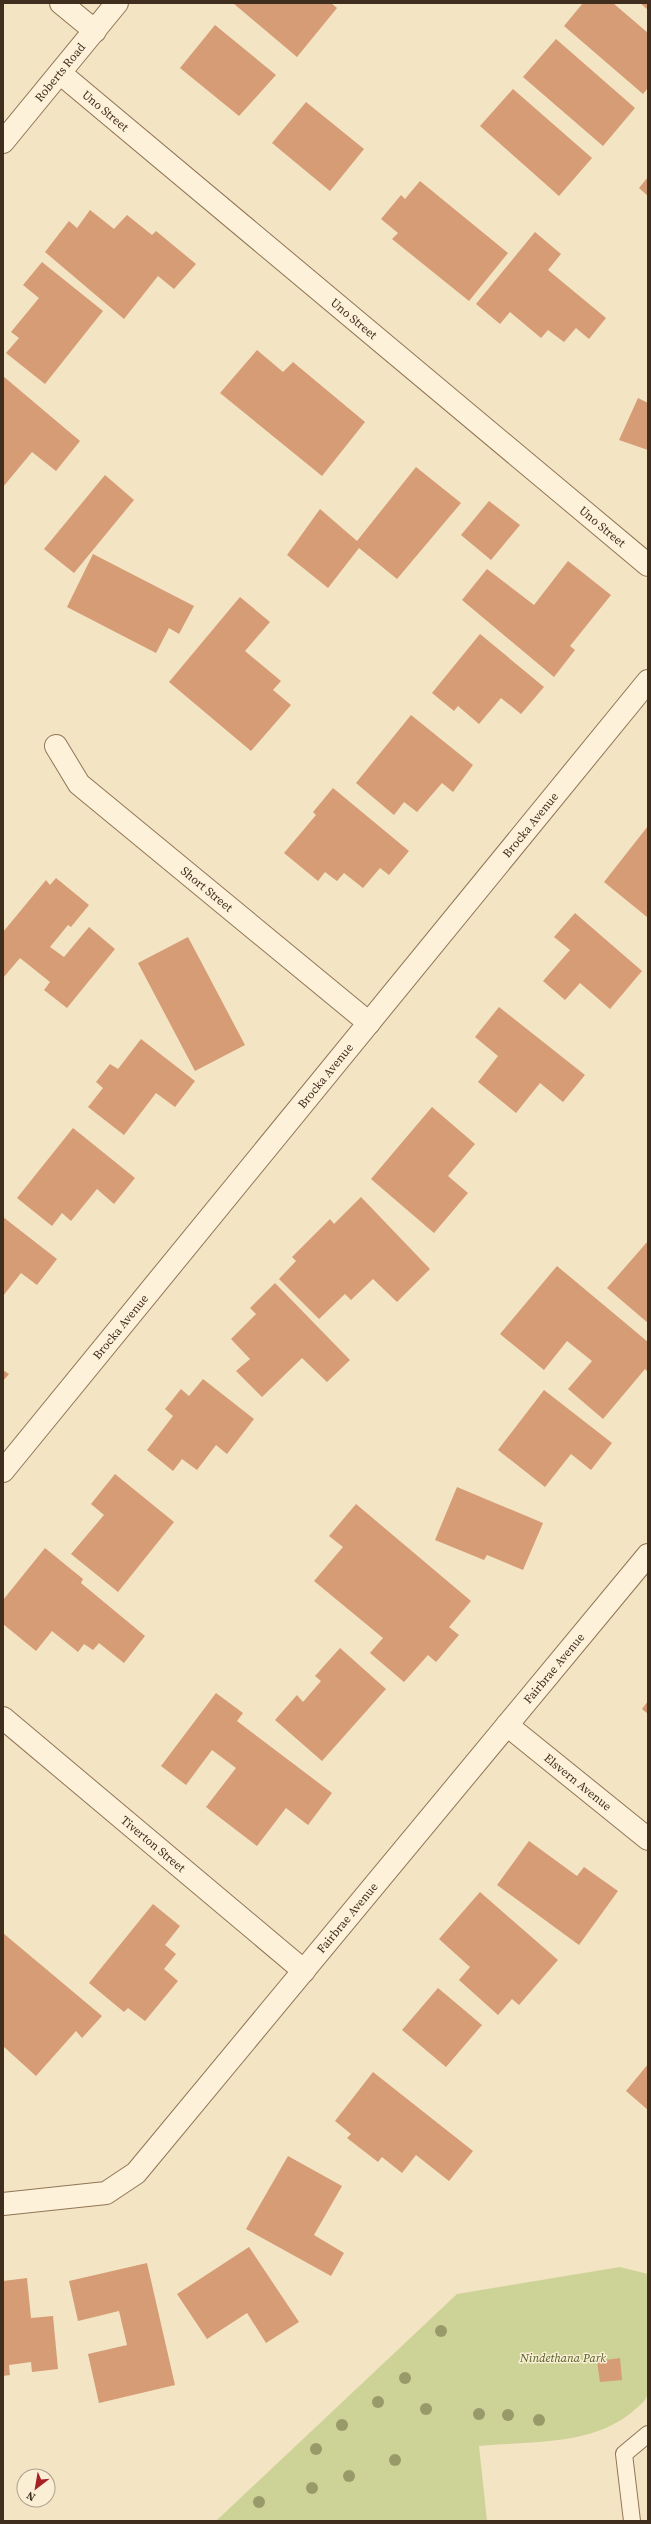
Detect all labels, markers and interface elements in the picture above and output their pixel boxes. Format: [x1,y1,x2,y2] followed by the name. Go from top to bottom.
[31,39,89,105] street label: Roberts Road
[79,87,132,135] street label: Uno Street
[327,295,380,343] street label: Uno Street
[576,503,629,551] street label: Uno Street
[499,789,562,861] street label: Brocka Avenue
[177,863,236,916] street label: Short Street
[294,1040,357,1112] street label: Brocka Avenue
[89,1291,152,1363] street label: Brocka Avenue
[520,1630,588,1707] street label: Fairbrae Avenue
[541,1750,615,1814] street label: Elsvern Avenue
[117,1812,189,1876] street label: Tiverton Street
[313,1879,381,1957] street label: Fairbrae Avenue
[519,2350,606,2366] park label: Nindethana Park
[16,2468,56,2508] north arrow
[24,2488,38,2505] text: N

